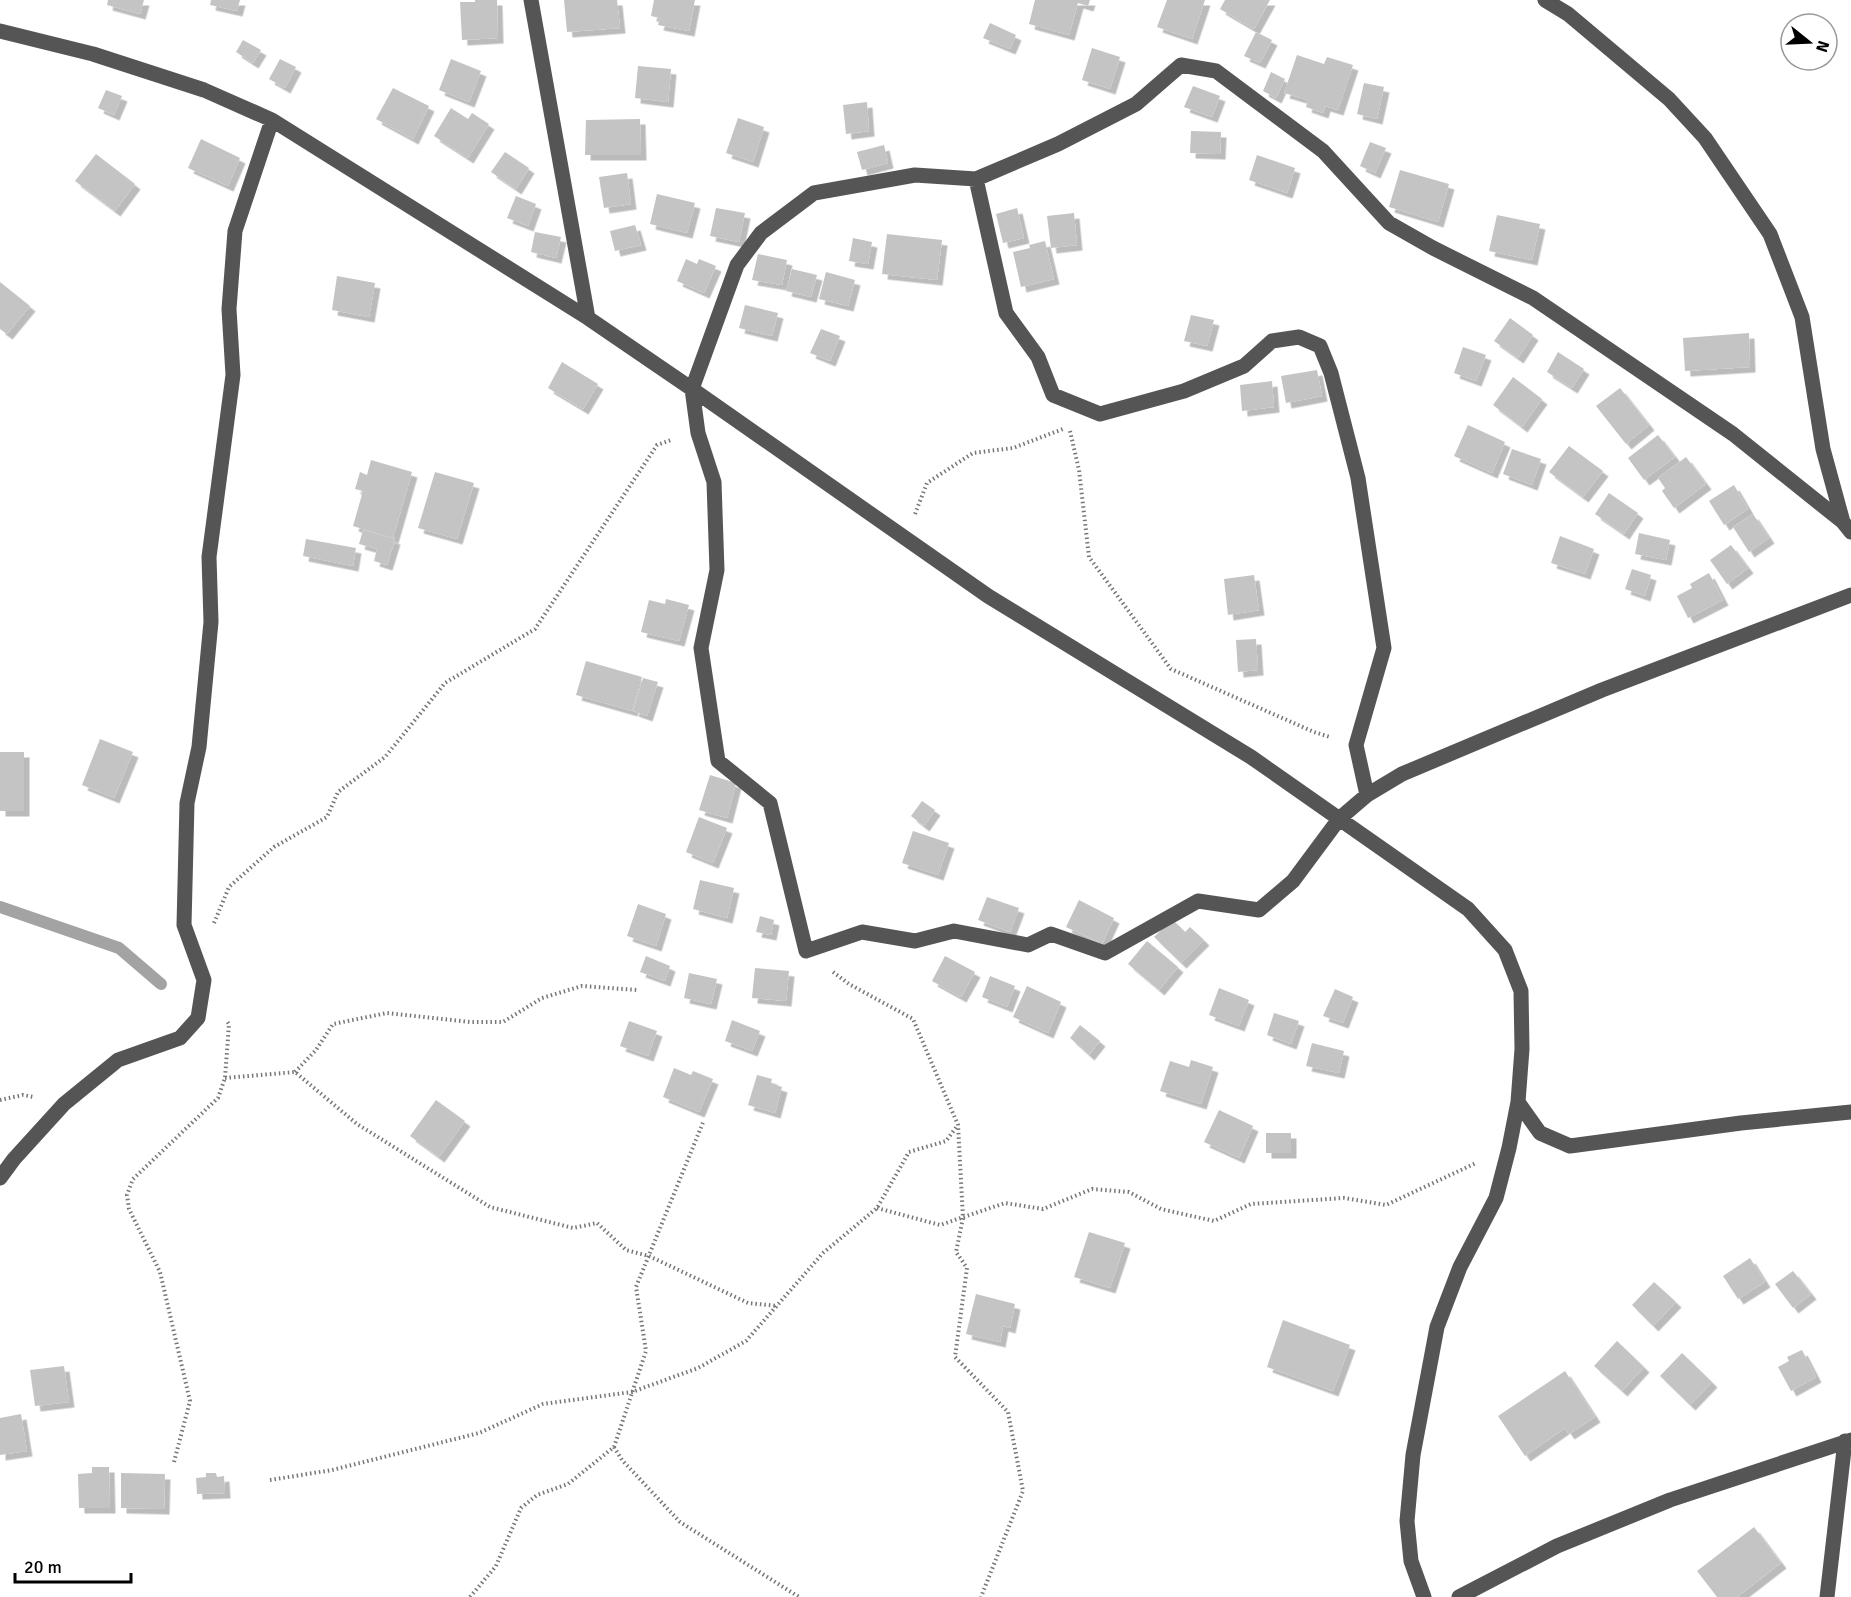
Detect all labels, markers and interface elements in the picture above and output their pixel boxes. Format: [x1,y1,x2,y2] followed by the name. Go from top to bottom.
[1779,12,1839,72] north arrow
[1811,38,1834,55] text: N
[15,1546,130,1584] scale bar
[24,1556,62,1578] text: 20 m

